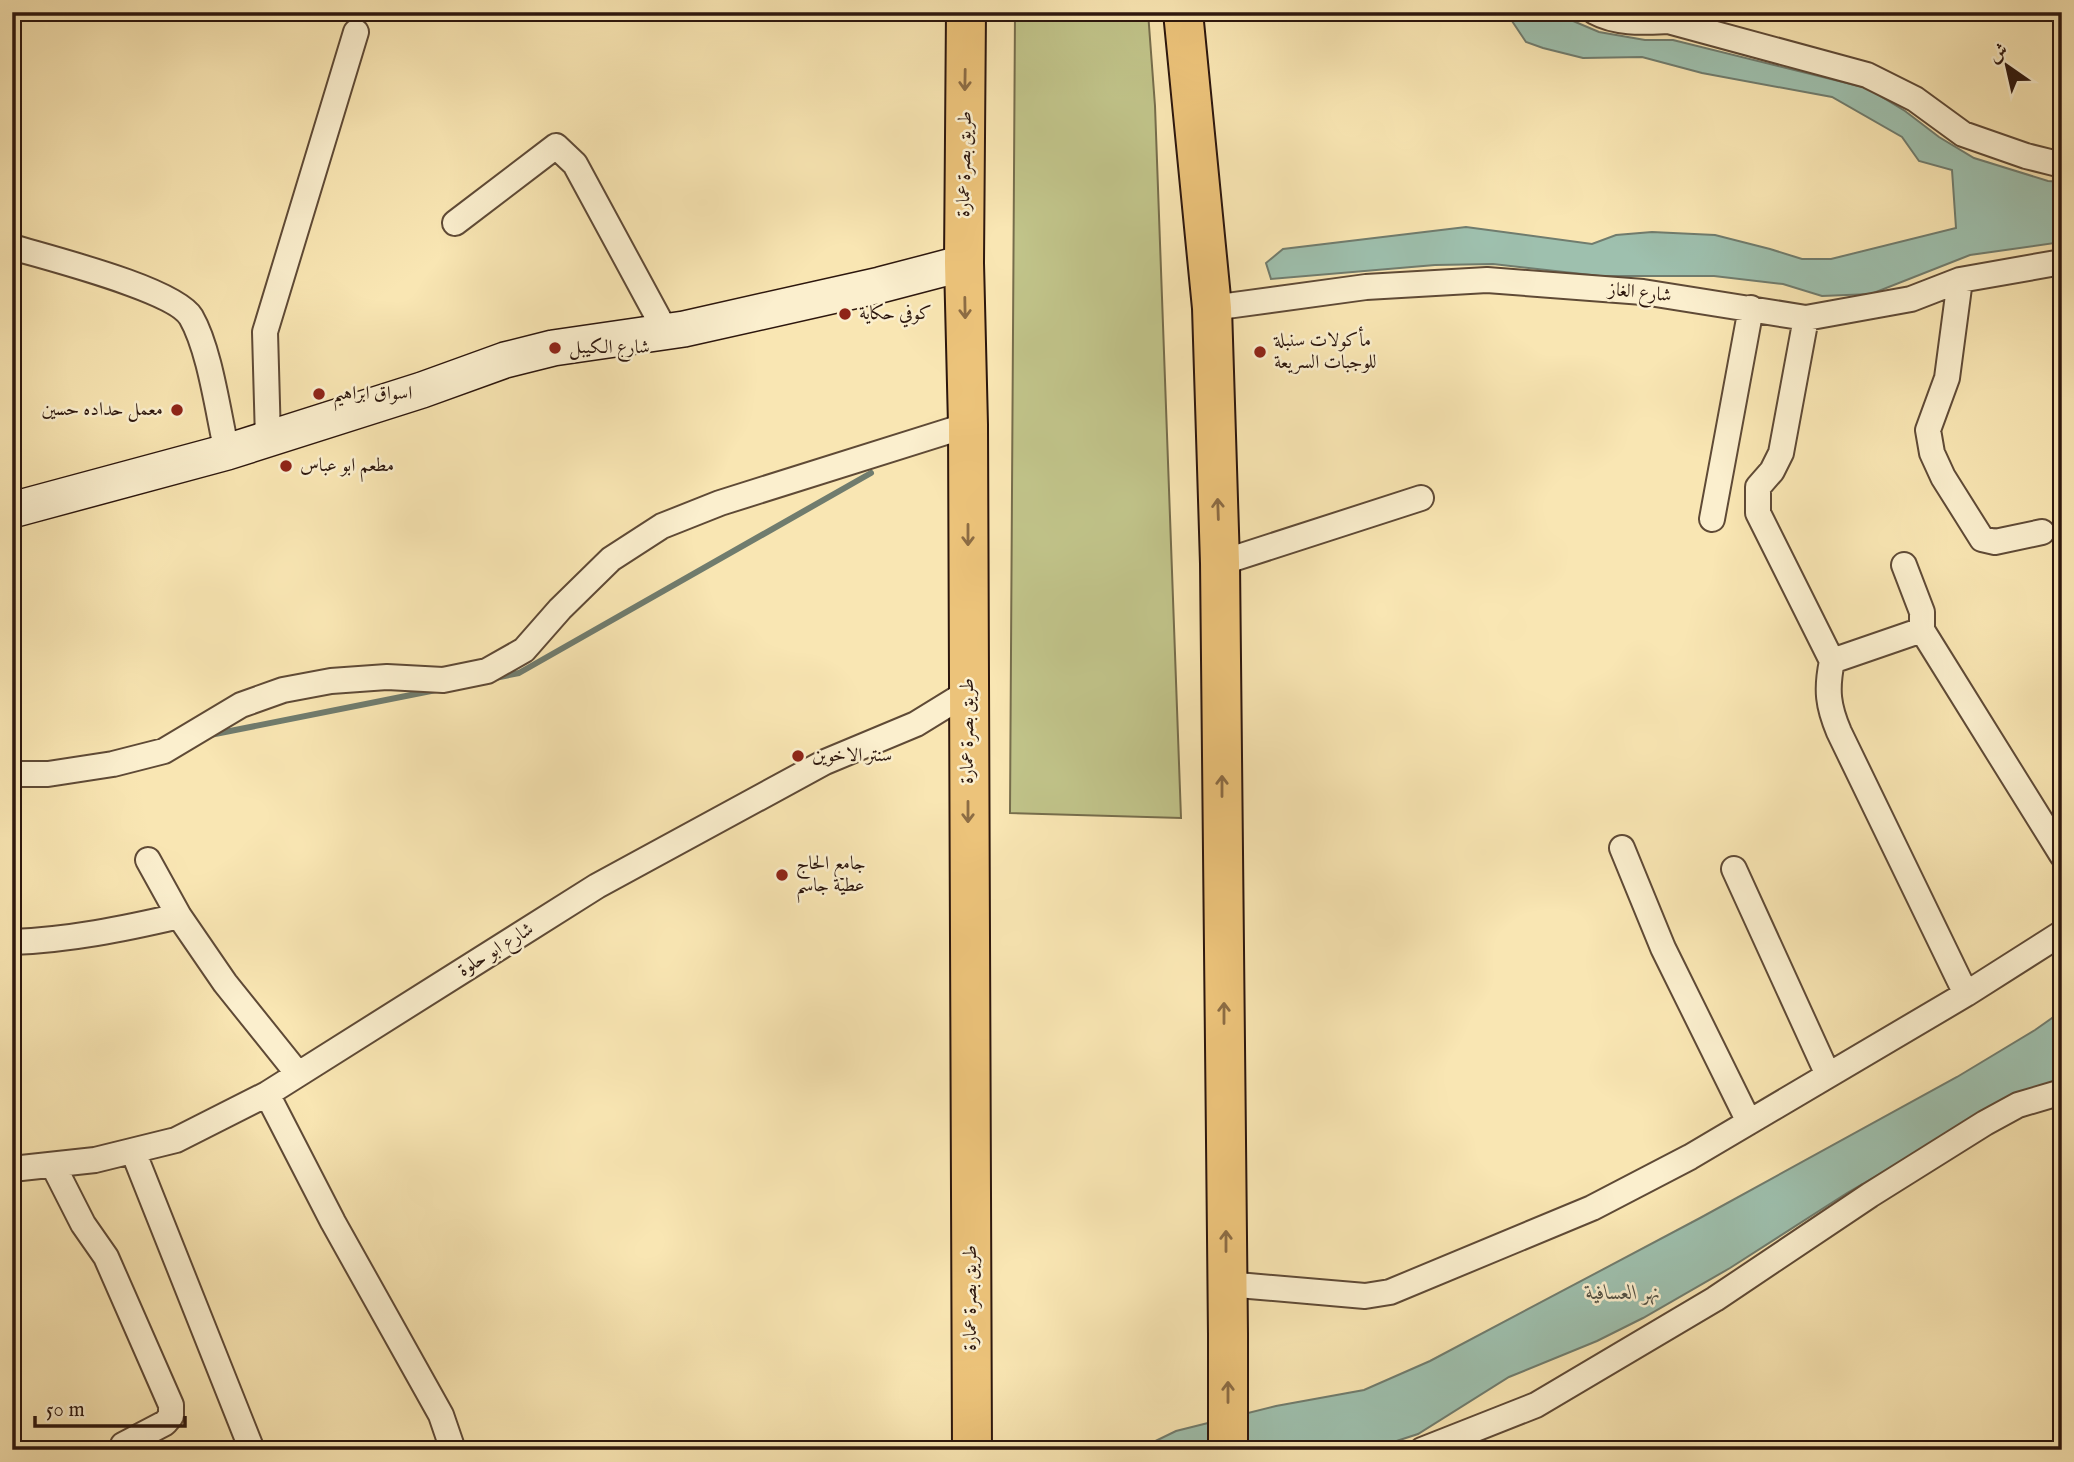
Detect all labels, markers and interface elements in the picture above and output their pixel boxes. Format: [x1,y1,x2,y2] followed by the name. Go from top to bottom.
[1972,32,2042,102] north arrow
[1984,38,2013,69] text: ش
[958,69,972,92] one-way arrow
[952,111,978,217] street label: طريق بصرة عمارة
[1605,278,1673,310] street label: شارع الغاز
[958,296,972,319] one-way arrow
[859,302,932,328] place label: كوفي حكاية
[837,306,853,322] marker: كوفي حكاية
[1273,326,1377,375] place label: مأكولات سنبلة للوجبات السريعة
[569,336,650,362] place label: شارع الكيبل
[547,340,563,356] marker: شارع الكيبل
[1252,344,1268,360] marker: مأكولات سنبلة للوجبات السريعة
[333,382,412,412] place label: اسواق ابراهيم
[311,386,327,402] marker: اسواق ابراهيم
[42,398,163,422] place label: معمل حداده حسين
[169,402,185,418] marker: معمل حداده حسين
[300,454,394,483] place label: مطعم ابو عباس
[278,458,294,474] marker: مطعم ابو عباس
[1212,498,1225,521] one-way arrow
[961,524,975,547] one-way arrow
[956,678,980,784] street label: طريق بصرة عمارة
[812,744,892,768] place label: سنتر الاخوين
[790,748,806,764] marker: سنتر الاخوين
[1215,775,1229,798] one-way arrow
[961,800,975,823] one-way arrow
[796,852,866,904] place label: جامع الحاج عطية جاسم
[774,867,790,883] marker: جامع الحاج عطية جاسم
[454,917,539,984] street label: شارع ابو حلوة
[1217,1002,1231,1025] one-way arrow
[1219,1230,1233,1253] one-way arrow
[959,1245,983,1351] street label: طريق بصرة عمارة
[1584,1280,1660,1307] water label: نهر العسافية
[1221,1380,1235,1403] one-way arrow
[35,1385,186,1429] scale bar
[46,1397,85,1424] text: 50 m

